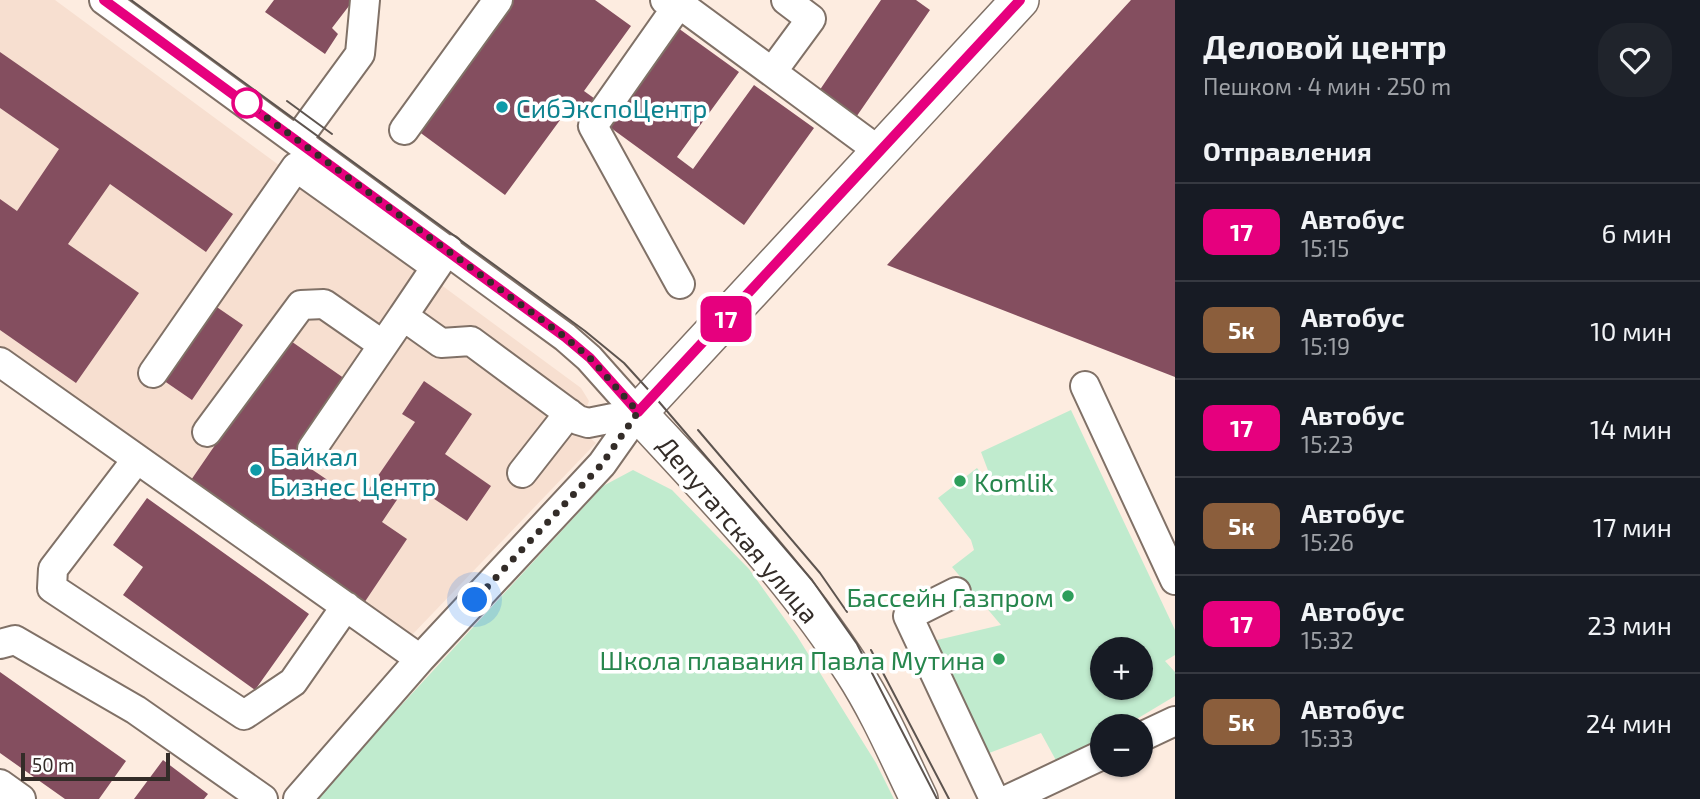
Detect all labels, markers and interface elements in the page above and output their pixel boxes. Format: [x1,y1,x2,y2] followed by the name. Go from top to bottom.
[1598,23,1672,97] button: heart
[1203,26,1447,66] text: Деловой центр
[1203,72,1451,100] text: Пешком · 4 мин · 250 m
[232,88,262,118] unlabelled marker
[516,92,707,123] place label: СибЭкспоЦентр
[494,99,510,115] marker: СибЭкспоЦентр
[1203,135,1372,166] text: Отправления
[1301,203,1404,234] text: Автобус
[1230,217,1253,246] text: 17
[1601,217,1672,248] text: 6 мин
[1301,234,1349,262] text: 15:15
[694,296,758,342] line badge: 17
[1301,301,1404,332] text: Автобус
[714,304,738,333] text: 17
[1228,315,1255,344] text: 5к
[1590,315,1672,346] text: 10 мин
[1301,332,1350,360] text: 15:19
[1301,399,1404,430] text: Автобус
[1230,413,1253,442] text: 17
[1590,413,1672,444] text: 14 мин
[651,429,826,629] street label: Депутатская улица
[1301,430,1354,458] text: 15:23
[270,440,437,501] place label: Байкал Бизнес Центр
[248,462,264,478] marker: Байкал Бизнес Центр
[974,466,1054,497] place label: Komlik
[952,473,968,489] marker: Komlik
[1301,497,1404,528] text: Автобус
[1228,511,1255,540] text: 5к
[1593,511,1672,542] text: 17 мин
[1301,528,1354,556] text: 15:26
[847,581,1054,612] place label: Бассейн Газпром
[457,582,492,617] your location
[1060,588,1076,604] marker: Бассейн Газпром
[1301,595,1404,626] text: Автобус
[1230,609,1253,638] text: 17
[1587,609,1672,640] text: 23 мин
[1301,626,1354,654] text: 15:32
[1090,637,1153,777] map controls
[1090,637,1153,700] button: +
[600,644,985,676] place label: Школа плавания Павла Мутина
[991,651,1007,667] marker: Школа плавания Павла Мутина
[1301,693,1404,724] text: Автобус
[1228,707,1255,736] text: 5к
[1586,707,1672,738] text: 24 мин
[1090,714,1153,777] button: −
[1301,724,1354,752] text: 15:33
[21,750,170,782] scale bar
[32,753,75,776] text: 50 m

